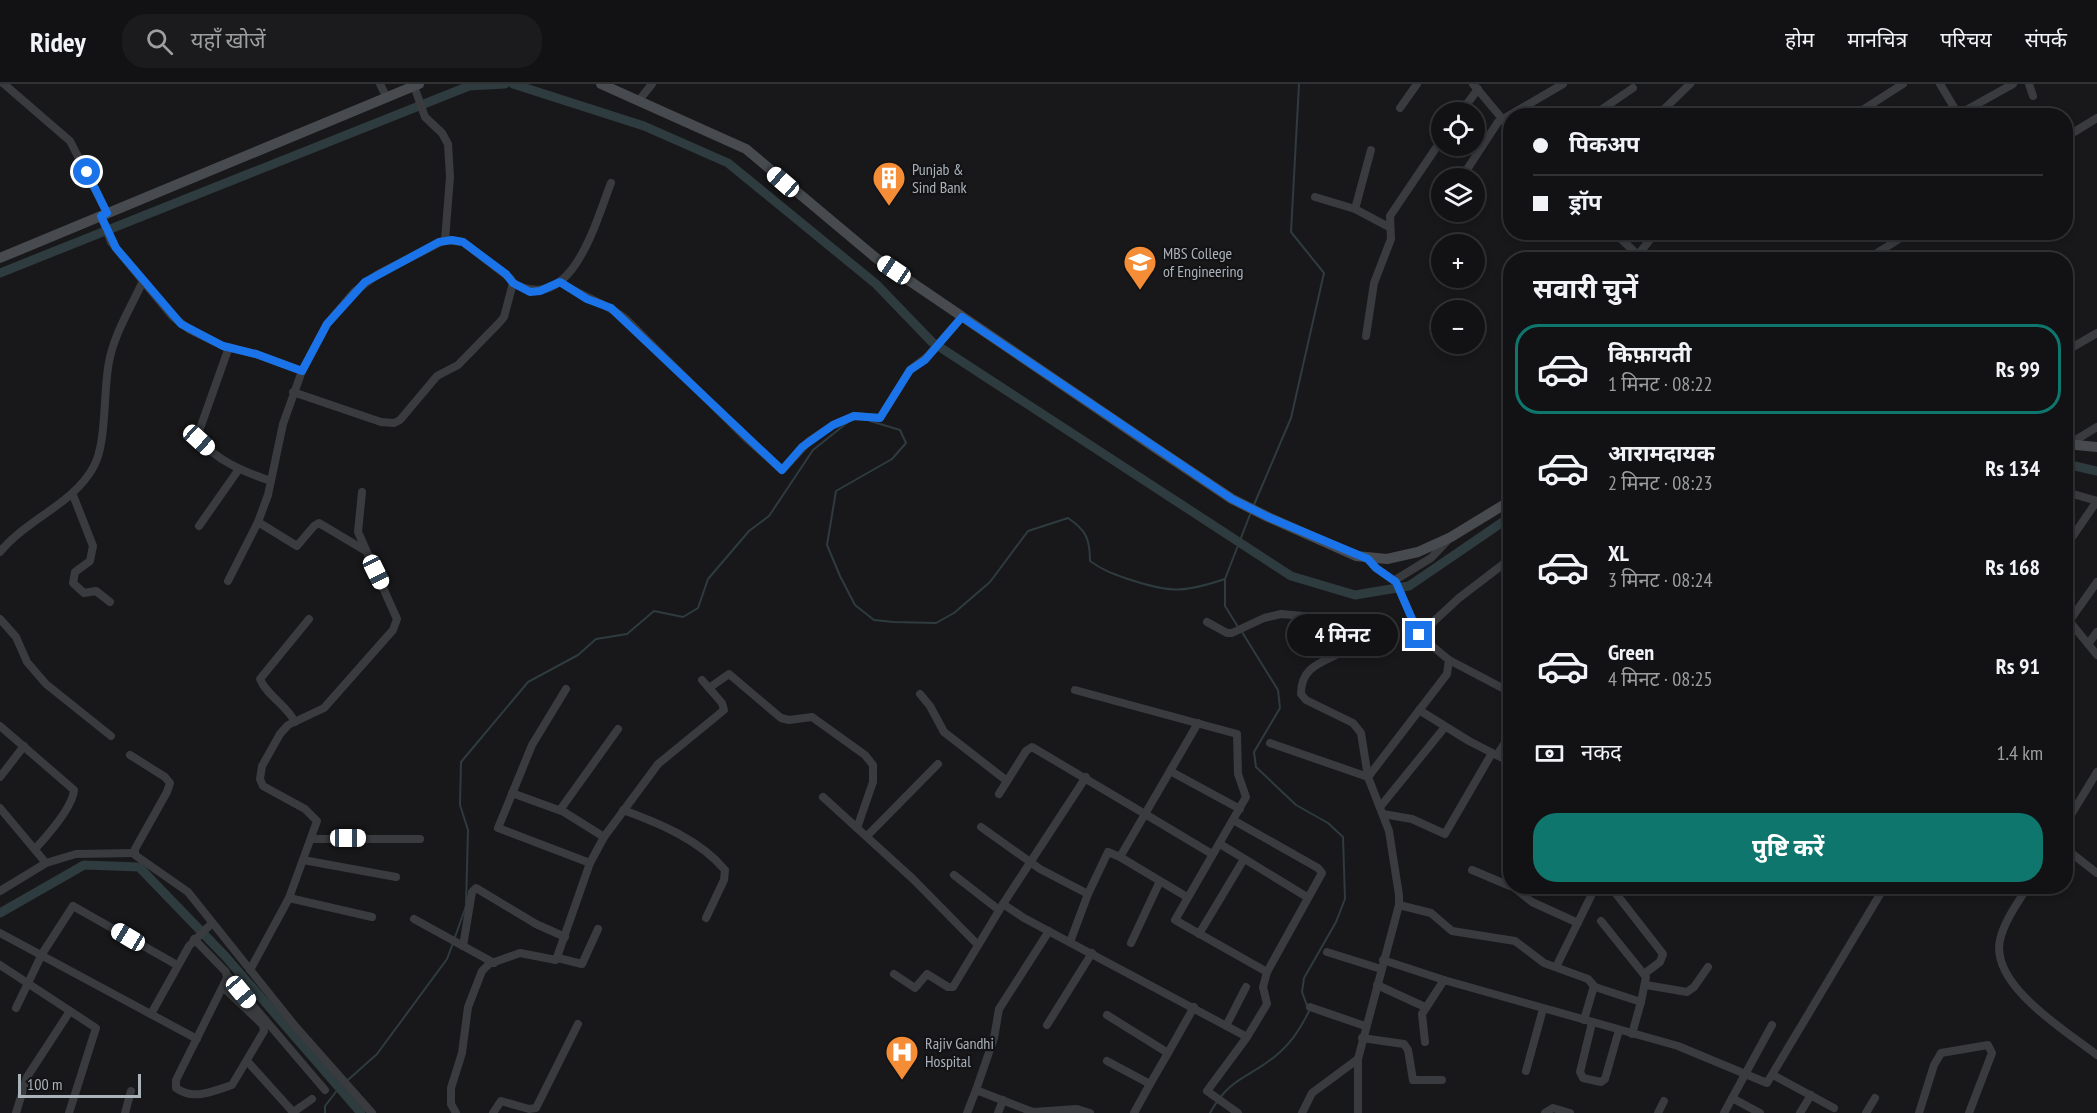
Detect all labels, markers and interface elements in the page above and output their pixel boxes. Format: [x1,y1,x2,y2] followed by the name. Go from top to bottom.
[122,14,542,68] search box
[30,23,86,60] text: Ridey
[143,25,176,58] icon: search
[191,26,266,54] text: यहाँ खोजें
[1785,26,1814,53] text: होम
[1847,26,1907,53] text: मानचित्र
[1940,26,1992,53] text: परिचय
[2025,26,2067,53] text: संपर्क
[1431,102,1485,354] map controls
[1431,102,1485,156] button: locate
[1569,130,1640,158] text: पिकअप
[73,158,100,185] route start
[912,159,968,197] place label: Punjab & Sind Bank
[871,160,907,207] building icon: Punjab & Sind Bank
[764,163,802,201] car
[1431,168,1485,222] button: layers
[1569,188,1602,216] text: ड्रॉप
[1431,234,1485,288] button: +
[1163,243,1243,281] place label: MBS College of Engineering
[1122,244,1158,291] school or university icon: MBS College of Engineering
[874,252,914,288] car
[1533,271,1638,305] text: सवारी चुनें
[1431,300,1485,354] button: −
[1608,340,1692,368] text: किफ़ायती
[1536,342,1590,396] icon: car
[1996,355,2040,383] text: Rs 99
[1608,371,1712,397] text: 1 मिनट · 08:22
[180,421,218,459] car
[1608,439,1715,467] text: आरामदायक
[1536,441,1590,495] icon: car
[1985,454,2040,482] text: Rs 134
[1608,470,1712,496] text: 2 मिनट · 08:23
[1608,539,1629,567] text: XL
[1536,540,1590,594] icon: car
[360,552,392,592] car
[1985,553,2040,581] text: Rs 168
[1608,567,1712,593] text: 3 मिनट · 08:24
[1287,614,1398,656] callout: 4 मिनट
[1405,621,1432,648] route end
[1315,622,1370,648] text: 4 मिनट
[1608,638,1654,666] text: Green
[1536,639,1590,693] icon: car
[1996,652,2040,680] text: Rs 91
[1608,666,1712,692] text: 4 मिनट · 08:25
[1533,737,1566,770] icon: cash
[1581,738,1622,766] text: नकद
[1996,740,2043,766] text: 1.4 km
[1533,813,2043,882] button: पुष्टि करें
[330,829,366,847] car
[108,920,148,954] car
[223,972,259,1012] car
[925,1033,994,1071] place label: Rajiv Gandhi Hospital
[884,1034,920,1081] hospital icon: Rajiv Gandhi Hospital
[18,1071,141,1098] scale bar
[27,1074,62,1094] text: 100 m

